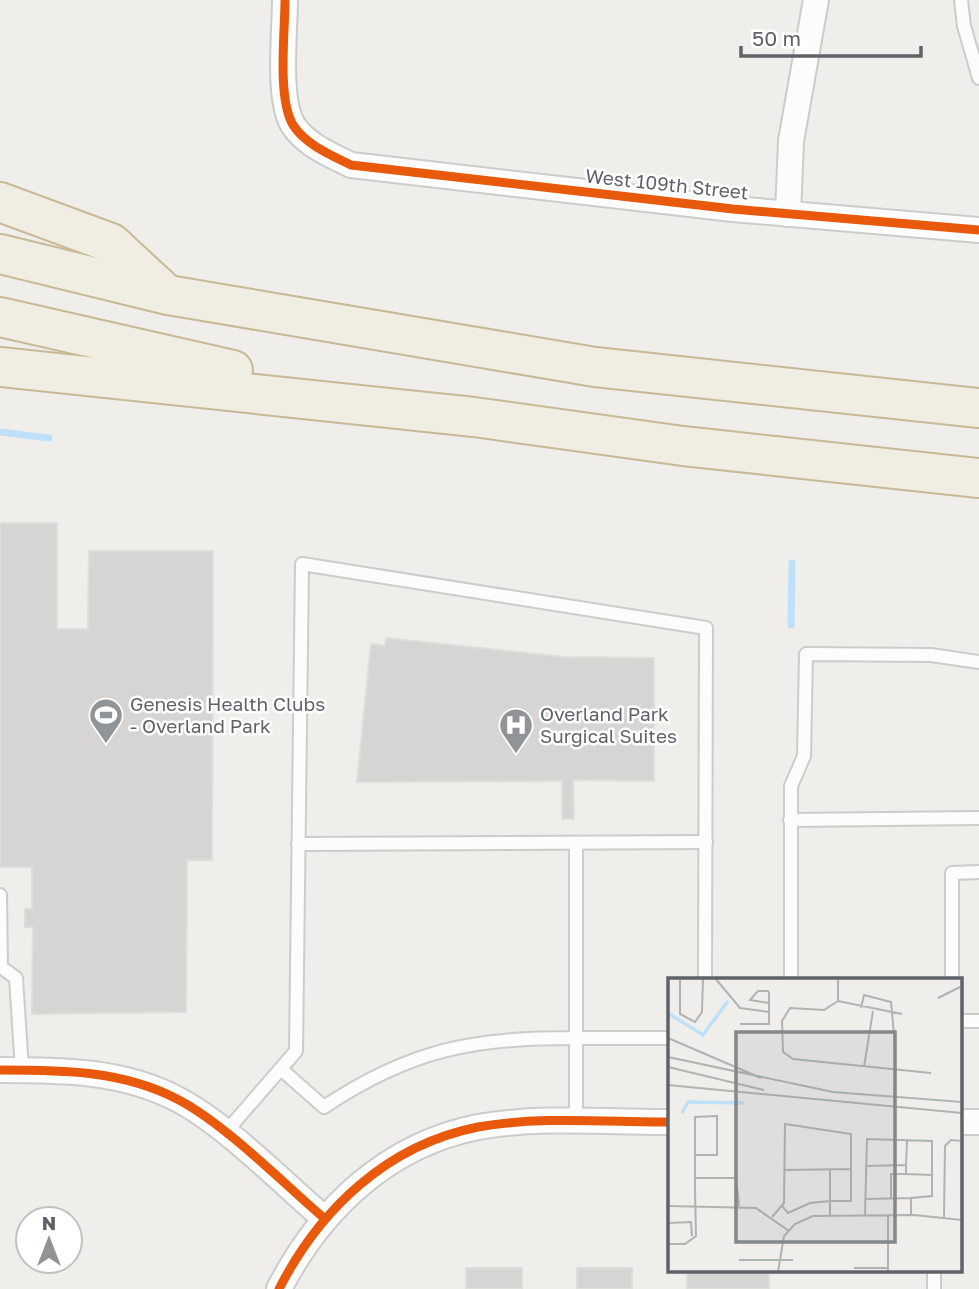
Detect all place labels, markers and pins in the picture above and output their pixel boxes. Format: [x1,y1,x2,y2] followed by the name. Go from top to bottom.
[130,692,325,737] place label: Genesis Health Clubs - Overland Park
[87,696,125,745] sports icon: Genesis Health Clubs - Overland Park
[540,702,677,747] place label: Overland Park Surgical Suites
[497,706,535,755] hospital icon: Overland Park Surgical Suites

